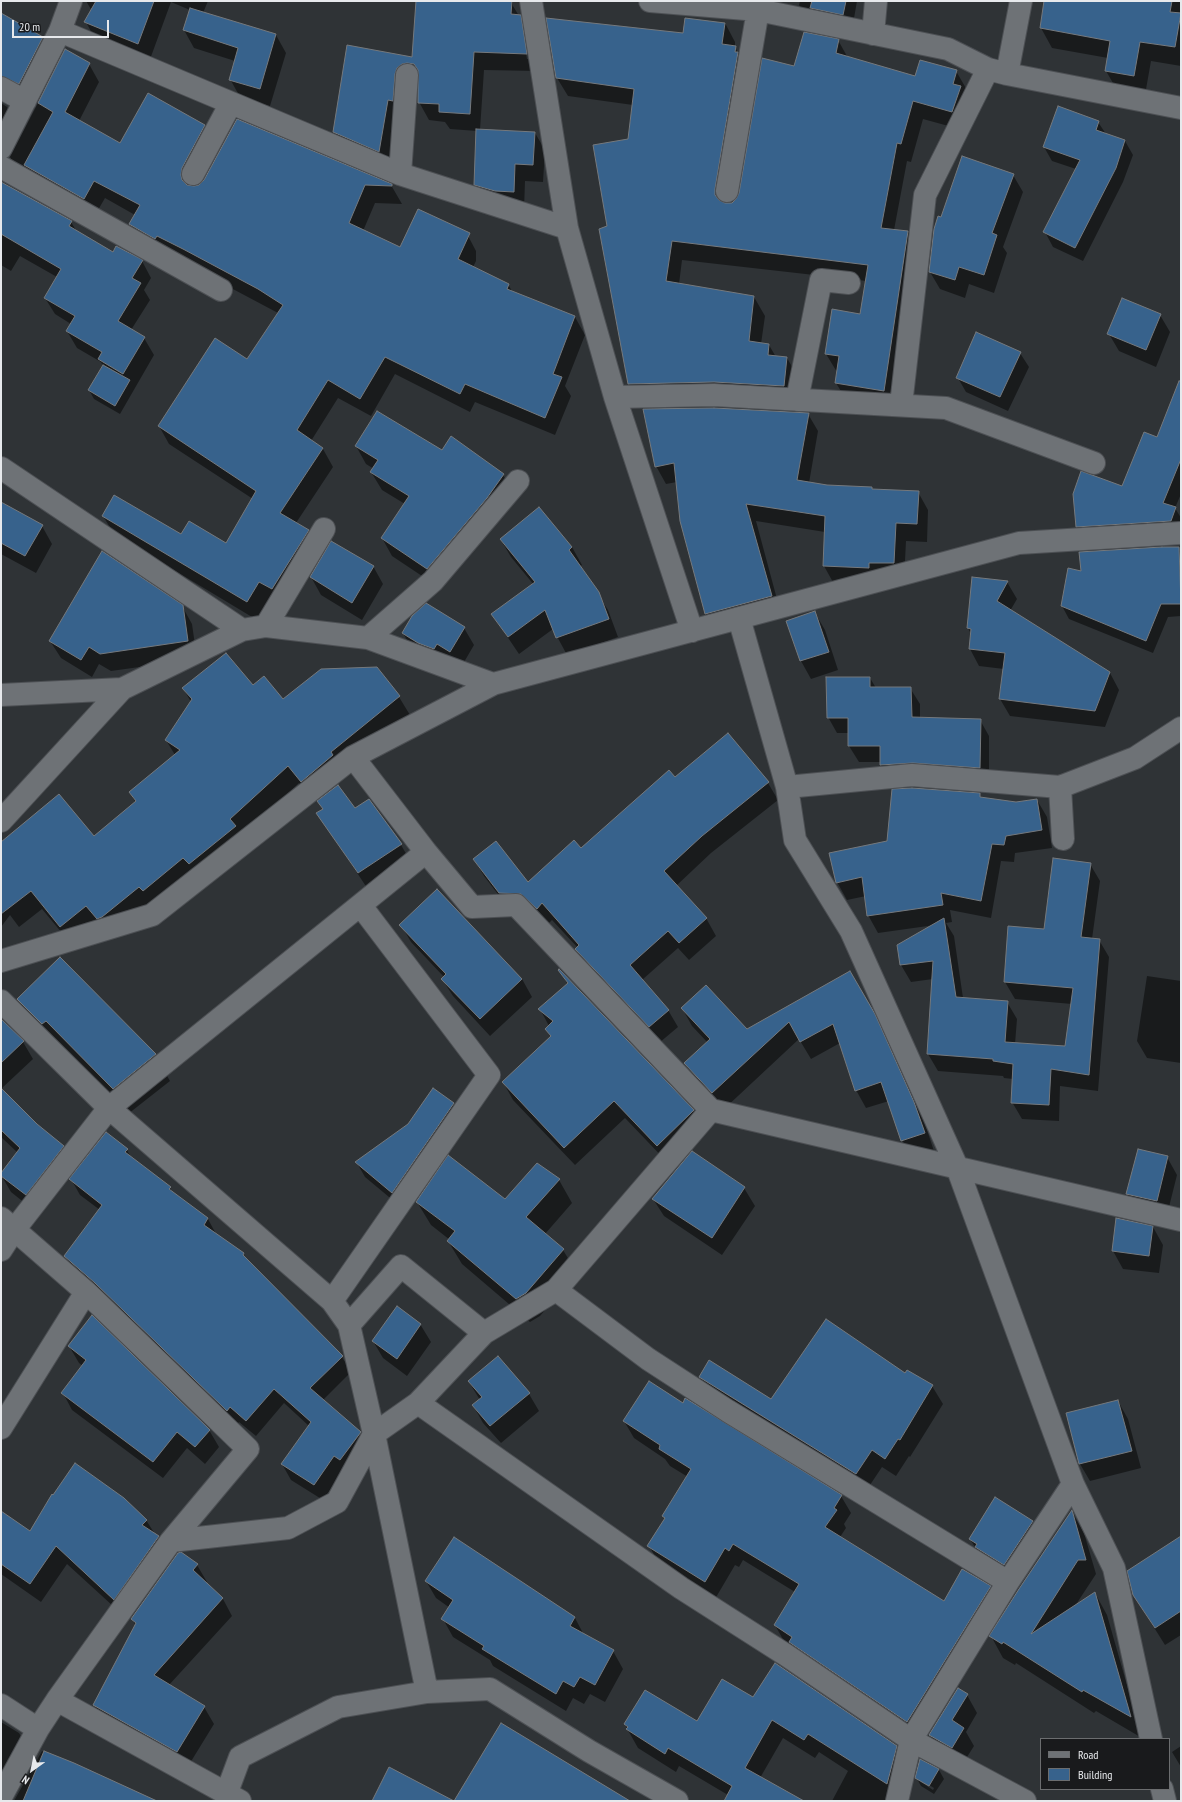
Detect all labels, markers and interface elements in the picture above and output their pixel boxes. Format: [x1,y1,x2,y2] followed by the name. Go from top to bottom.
[14,12,111,38] scale bar
[19,19,40,34] text: 20 m
[1040,1738,1170,1790] legend
[1078,1747,1098,1762] text: Road
[12,1750,52,1790] north arrow
[1078,1767,1113,1782] text: Building
[19,1773,32,1788] text: N

